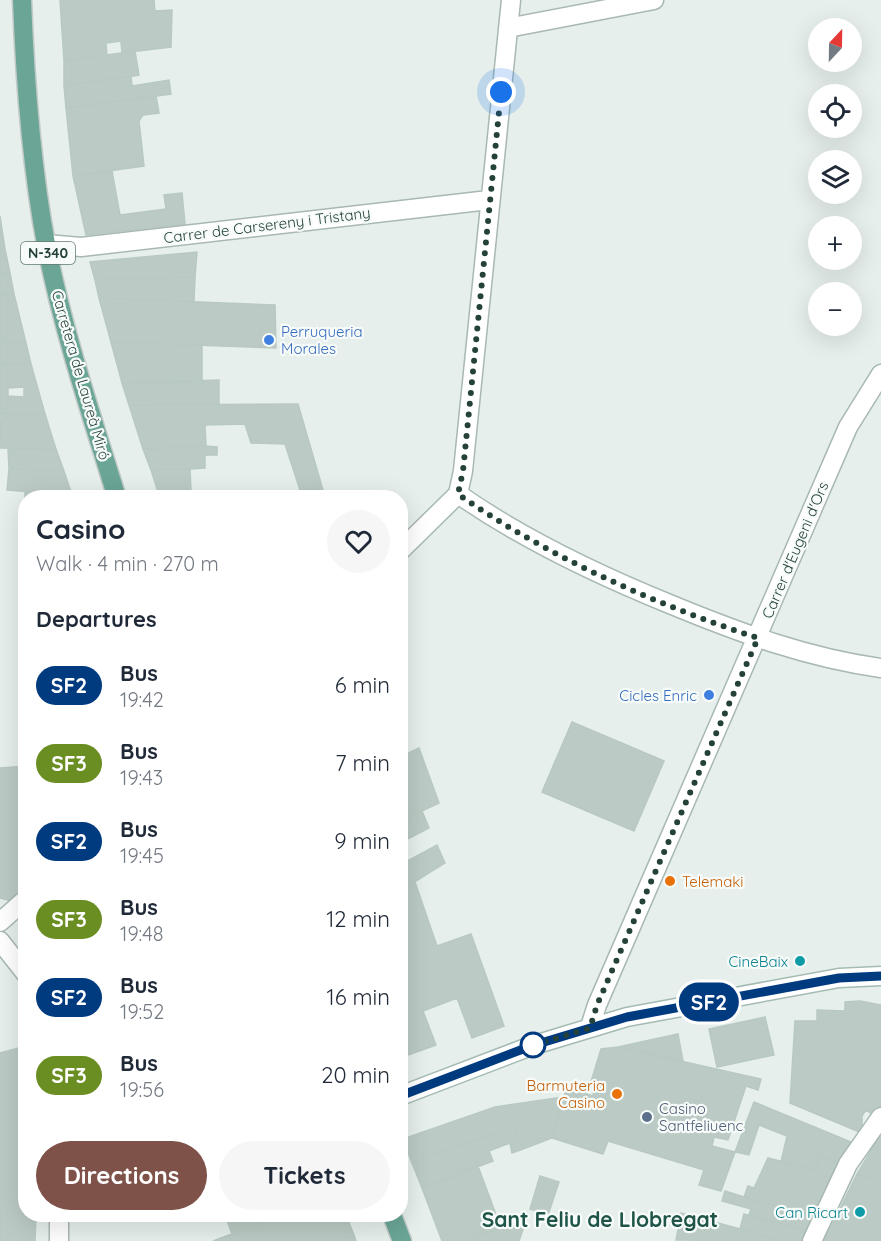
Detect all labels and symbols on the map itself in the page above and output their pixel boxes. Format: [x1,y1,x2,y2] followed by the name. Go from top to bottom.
[808,18,862,72] north arrow
[486,77,516,107] your location
[163,203,371,247] street label: Carrer de Carsereny i Tristany
[21,242,75,264] road number: N-340
[48,288,114,462] street label: Carretera de Laureà Miró
[281,322,363,358] place label: Perruqueria Morales
[262,333,276,347] marker: Perruqueria Morales
[758,479,832,621] street label: Carrer d'Eugeni d'Ors
[619,686,697,705] place label: Cicles Enric
[702,688,716,702] marker: Cicles Enric
[682,872,744,891] place label: Telemaki
[663,874,677,888] marker: Telemaki
[729,952,788,971] place label: CineBaix
[793,954,807,968] marker: CineBaix
[674,982,744,1022] line badge: SF2
[520,1032,546,1058] unlabelled marker
[527,1076,605,1112] place label: Barmuteria Casino
[610,1087,624,1101] marker: Barmuteria Casino
[659,1099,744,1135] place label: Casino Santfeliuenc
[640,1110,654,1124] marker: Casino Santfeliuenc
[775,1203,848,1222] place label: Can Ricart
[853,1205,867,1219] marker: Can Ricart
[482,1206,718,1232] district label: Sant Feliu de Llobregat

